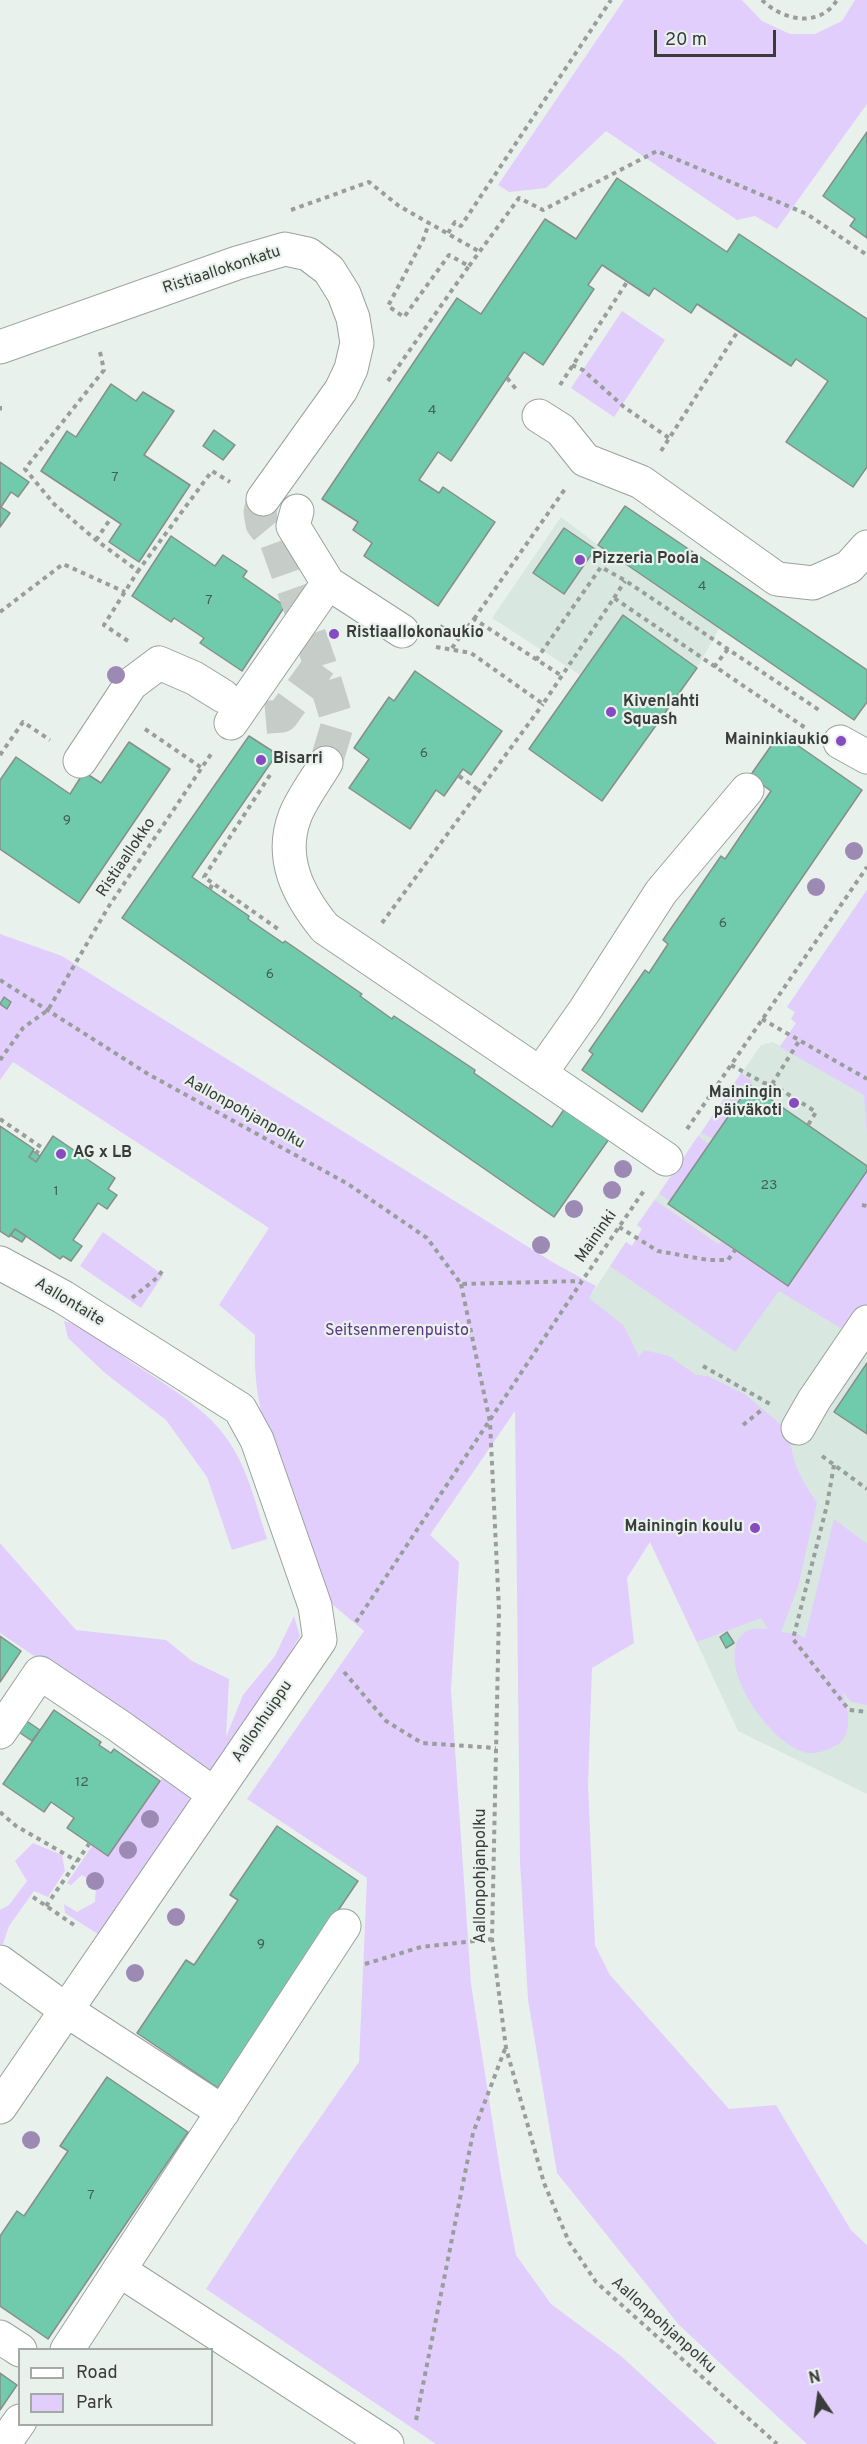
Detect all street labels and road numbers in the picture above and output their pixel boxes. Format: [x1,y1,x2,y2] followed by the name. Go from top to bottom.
[161,243,283,299] street label: Ristiaallokonkatu
[93,815,161,901] street label: Ristiaallokko
[180,1072,308,1154] street label: Aallonpohjanpolku
[572,1207,622,1267] street label: Maininki
[31,1275,107,1331] street label: Aallontaite
[229,1677,297,1767] street label: Aallonhuippu
[472,1809,492,1943] street label: Aallonpohjanpolku
[606,2274,720,2378] street label: Aallonpohjanpolku

